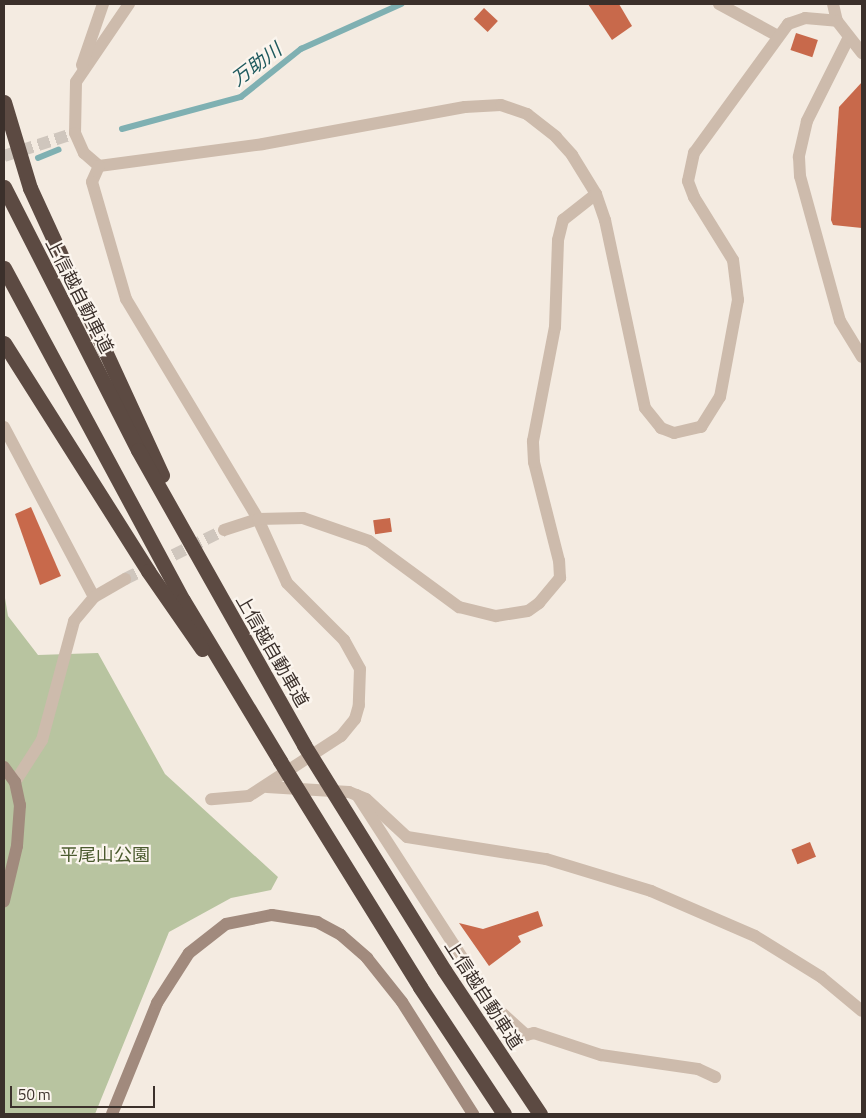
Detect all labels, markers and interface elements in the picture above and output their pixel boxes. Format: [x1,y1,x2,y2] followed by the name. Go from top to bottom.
[226,38,286,90] water label: 万助川
[41,235,117,357] street label: 上信越自動車道
[231,591,313,711] street label: 上信越自動車道
[60,844,150,866] park label: 平尾山公園
[440,936,526,1054] street label: 上信越自動車道
[12,1076,158,1108] scale bar
[18,1083,51,1106] text: 50 m

